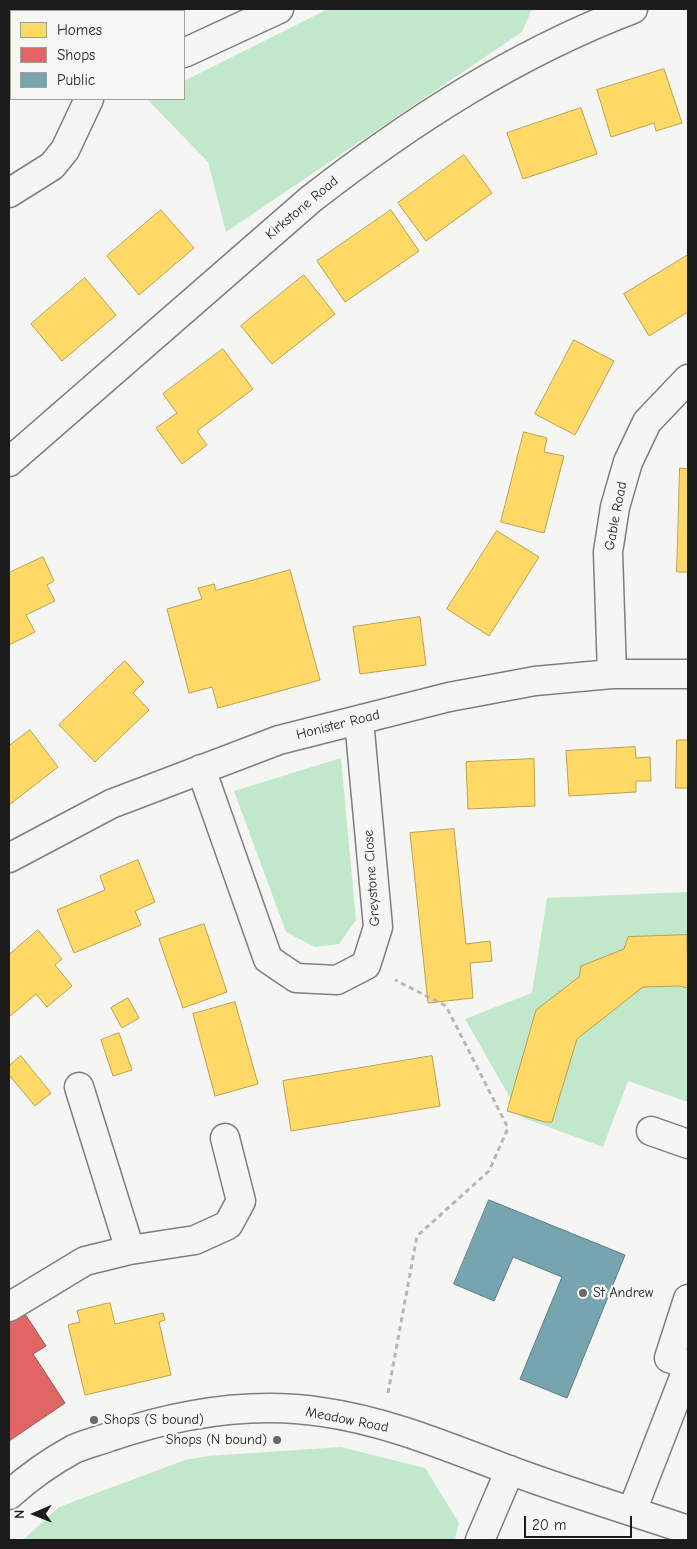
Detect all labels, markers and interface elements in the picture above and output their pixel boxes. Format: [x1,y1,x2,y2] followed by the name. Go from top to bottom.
[10,10,185,100] legend
[57,21,102,39] text: Homes
[57,46,95,64] text: Shops
[57,71,95,89] text: Public
[262,173,342,243] street label: Kirkstone Road
[601,480,631,552] street label: Gable Road
[295,707,381,743] street label: Honister Road
[360,829,384,927] street label: Greystone Close
[593,1285,653,1301] place label: St Andrew
[577,1287,589,1299] marker: St Andrew
[304,1404,390,1436] street label: Meadow Road
[104,1412,204,1428] place label: Shops (S bound)
[88,1414,100,1426] marker: Shops (S bound)
[166,1432,267,1448] place label: Shops (N bound)
[271,1434,283,1446] marker: Shops (N bound)
[10,1489,60,1539] north arrow
[527,1506,634,1538] scale bar
[11,1510,28,1519] text: N
[532,1516,566,1534] text: 20 m

